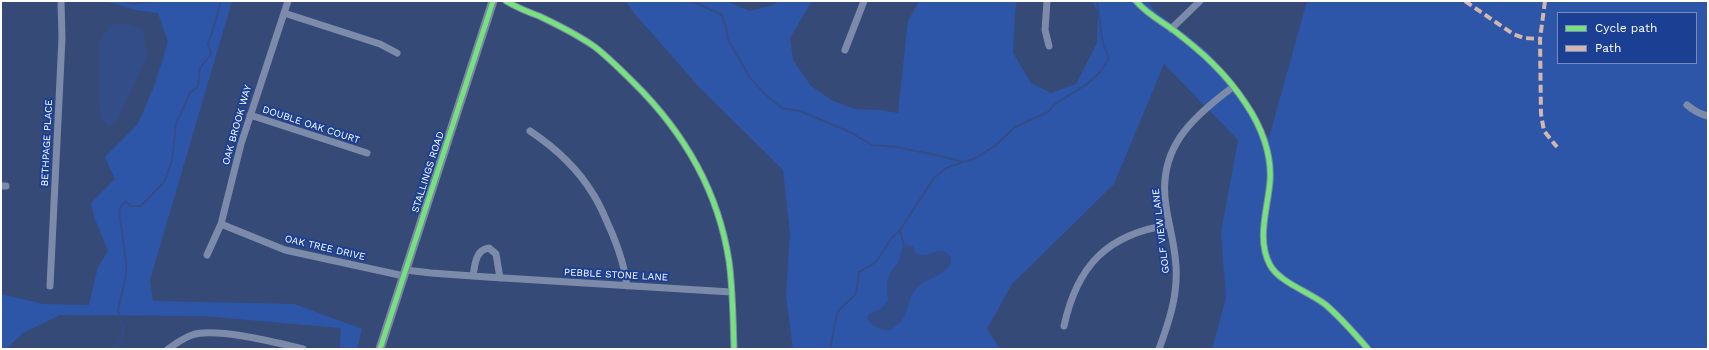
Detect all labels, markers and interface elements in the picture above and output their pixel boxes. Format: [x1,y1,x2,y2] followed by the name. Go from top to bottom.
[1557,12,1697,64] legend
[1595,21,1657,35] text: Cycle path
[1595,41,1621,55] text: Path
[220,84,254,166] street label: OAK BROOK WAY
[39,99,55,187] street label: BETHPAGE PLACE
[261,104,361,146] street label: DOUBLE OAK COURT
[409,130,447,214] street label: STALLINGS ROAD
[1150,188,1172,274] street label: GOLF VIEW LANE
[284,233,366,263] street label: OAK TREE DRIVE
[564,266,668,284] street label: PEBBLE STONE LANE

